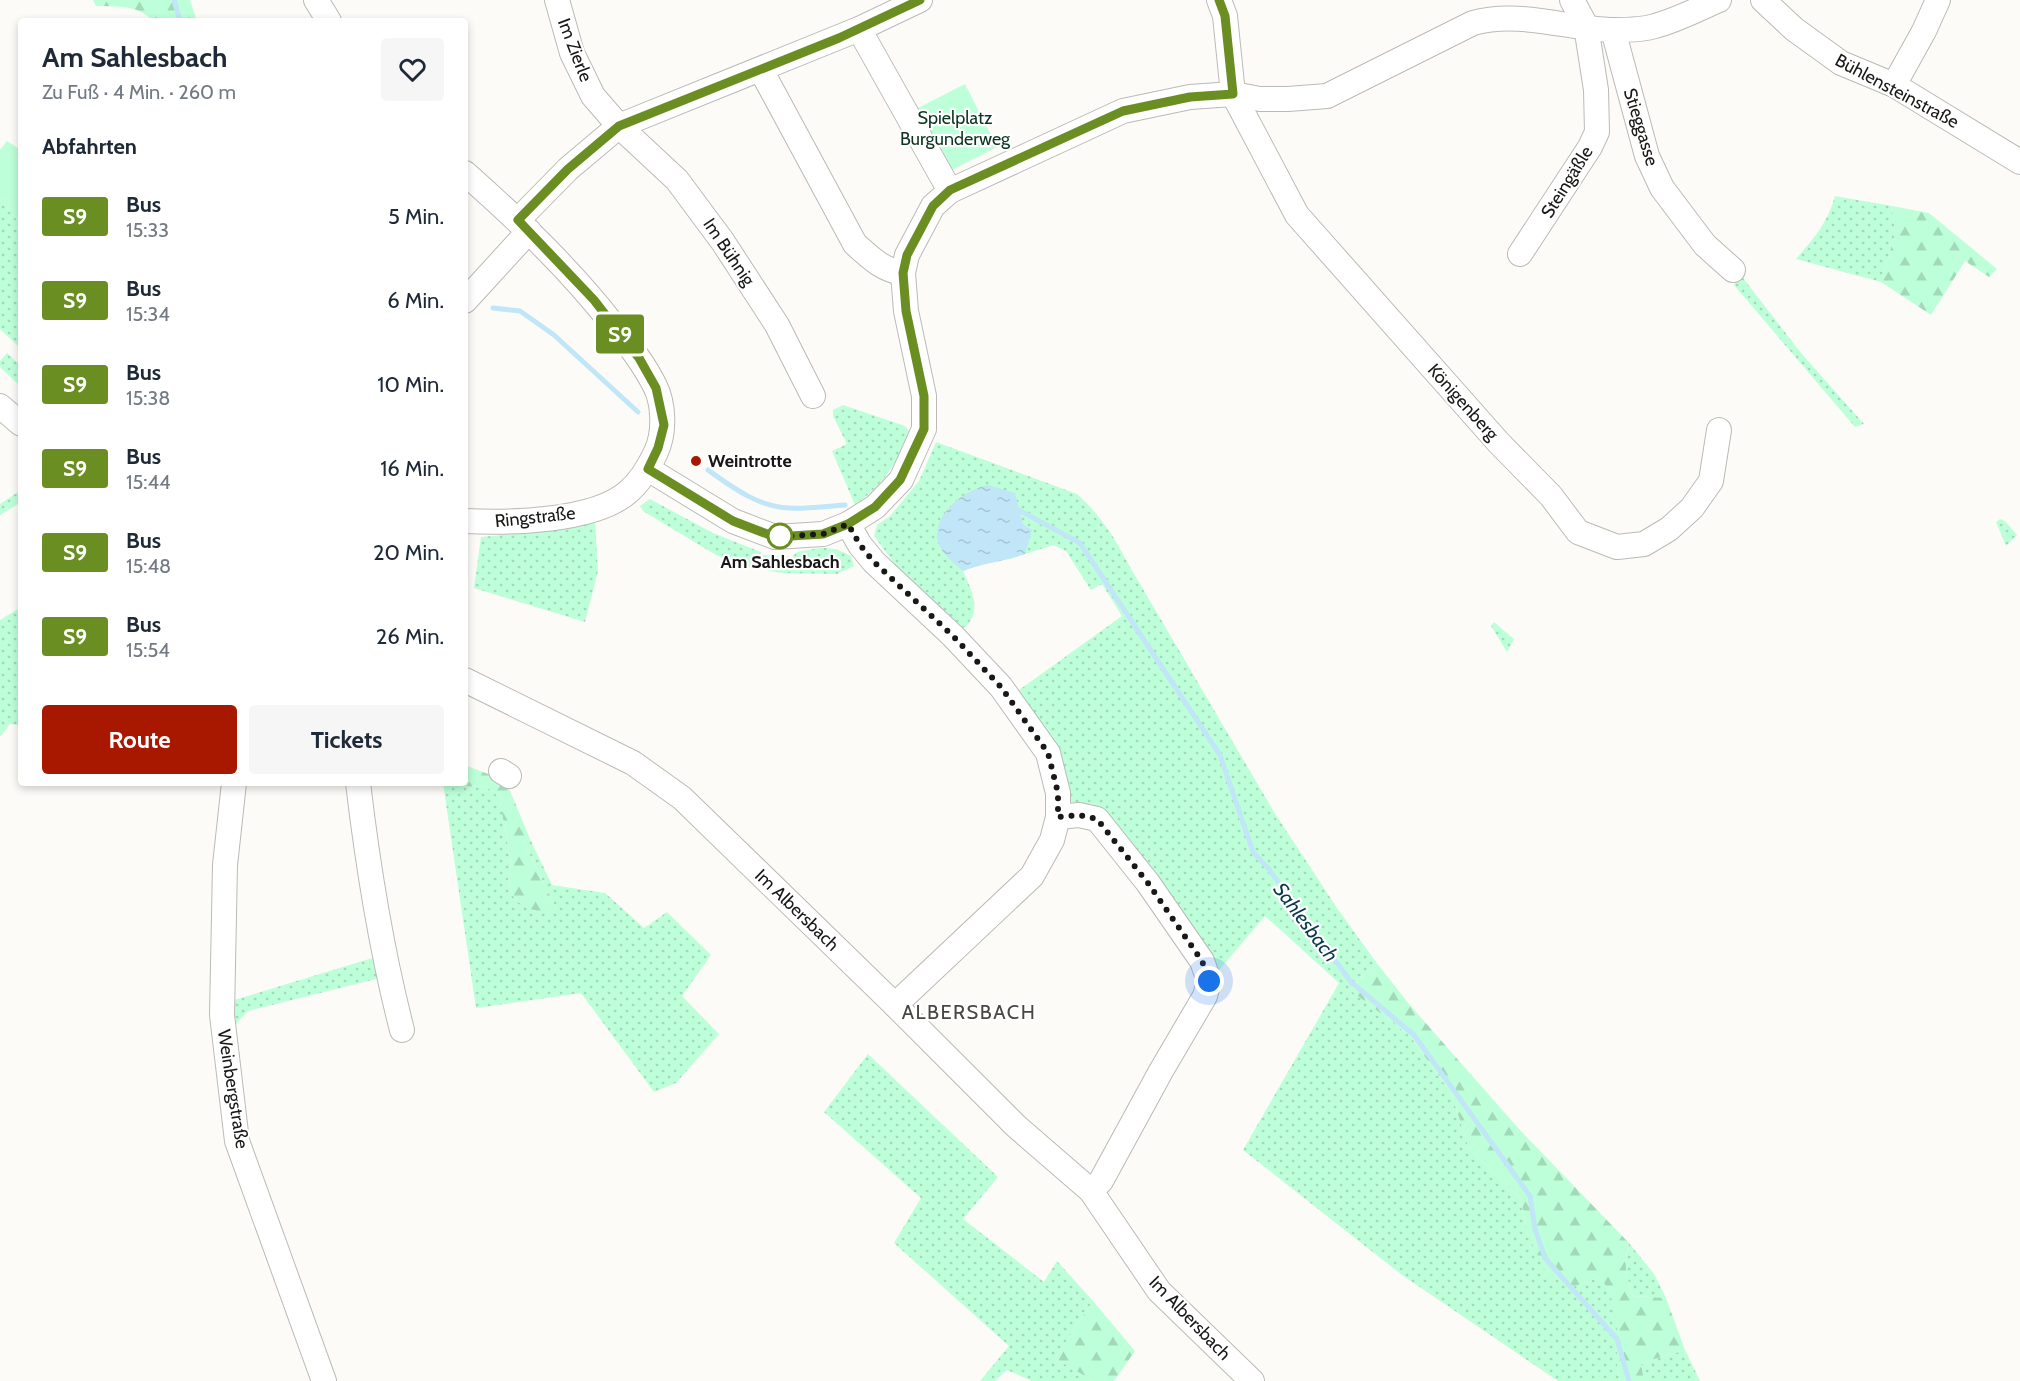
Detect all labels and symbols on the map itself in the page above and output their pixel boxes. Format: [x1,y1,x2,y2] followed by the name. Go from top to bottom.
[553,15,597,85] street label: Im Zierle
[1831,49,1963,133] street label: Bühlensteinstraße
[1619,86,1663,168] street label: Stieggasse
[900,107,1011,150] park label: Spielplatz Burgunderweg
[1536,142,1598,222] street label: Steingäßle
[698,214,760,291] street label: Im Bühnig
[593,314,647,354] line badge: S9
[1423,359,1504,446] street label: Königenberg
[708,450,792,472] place label: Weintrotte
[689,454,703,468] marker: Weintrotte
[494,502,576,532] street label: Ringstraße
[767,523,793,549] marker: Am Sahlesbach
[720,551,840,573] place label: Am Sahlesbach
[750,864,844,956] street label: Im Albersbach
[1269,878,1343,966] water label: Sahlesbach
[1194,966,1224,996] your location
[902,1000,1036,1024] district label: ALBERSBACH
[213,1028,253,1150] street label: Weinbergstraße
[1144,1271,1236,1365] street label: Im Albersbach

